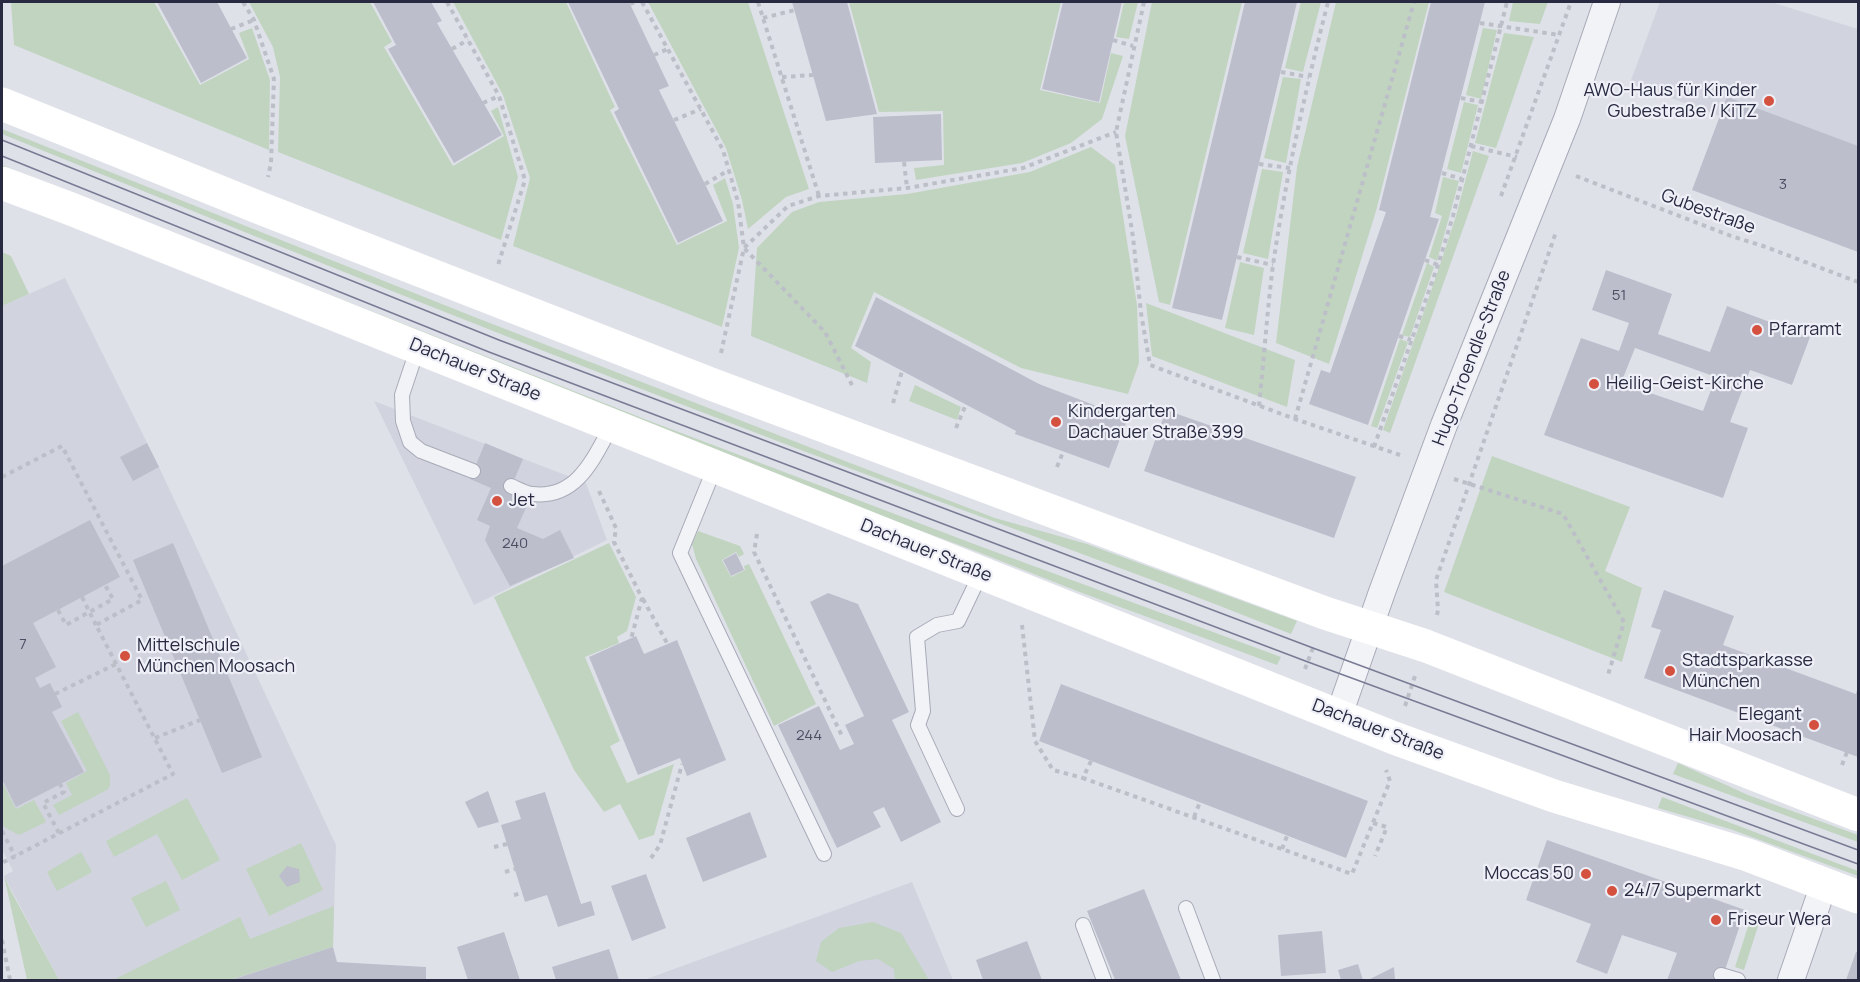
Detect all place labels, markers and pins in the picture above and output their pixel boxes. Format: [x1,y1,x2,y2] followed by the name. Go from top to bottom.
[1583,80,1757,122] place label: AWO-Haus für Kinder Gubestraße / KiTZ
[1762,94,1776,108] marker: AWO-Haus für Kinder Gubestraße / KiTZ
[1769,319,1842,341] place label: Pfarramt
[1750,323,1764,337] marker: Pfarramt
[1606,373,1764,395] place label: Heilig-Geist-Kirche
[1587,377,1601,391] marker: Heilig-Geist-Kirche
[1068,401,1244,444] place label: Kindergarten Dachauer Straße 399
[1049,415,1063,429] marker: Kindergarten Dachauer Straße 399
[509,490,535,512] place label: Jet
[490,494,504,508] marker: Jet
[137,635,295,678] place label: Mittelschule München Moosach
[118,649,132,663] marker: Mittelschule München Moosach
[1682,650,1813,692] place label: Stadtsparkasse München
[1663,664,1677,678] marker: Stadtsparkasse München
[1689,704,1802,746] place label: Elegant Hair Moosach
[1807,718,1821,732] marker: Elegant Hair Moosach
[1484,863,1574,885] place label: Moccas 50
[1579,867,1593,881] marker: Moccas 50
[1624,880,1761,902] place label: 24/7 Supermarkt
[1605,884,1619,898] marker: 24/7 Supermarkt
[1728,909,1831,931] place label: Friseur Wera
[1709,913,1723,927] marker: Friseur Wera

